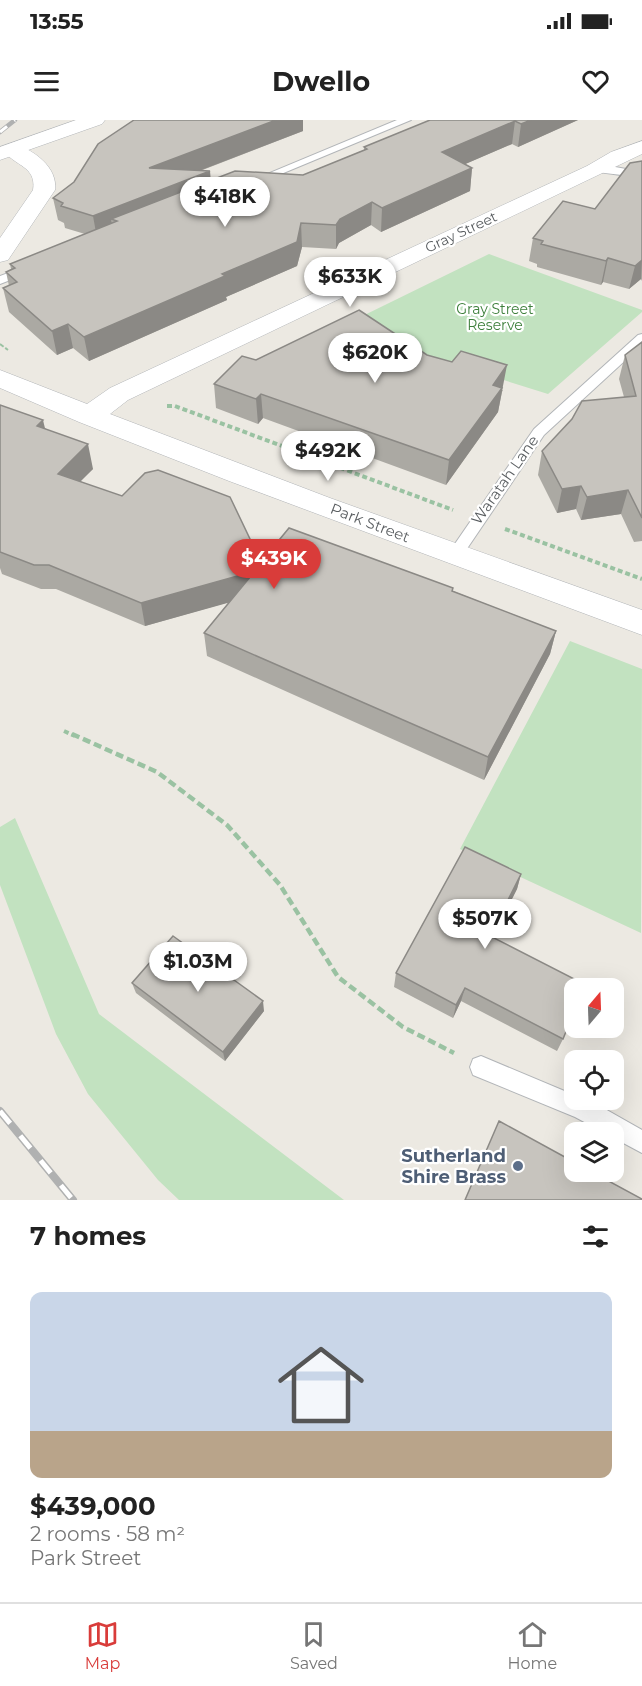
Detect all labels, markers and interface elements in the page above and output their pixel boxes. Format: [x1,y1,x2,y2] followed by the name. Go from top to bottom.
[30,8,83,35] text: 13:55
[30,65,63,98] icon: menu
[272,65,370,98] text: Dwello
[579,65,612,98] icon: heart
[183,177,267,228] pin: $418K
[194,184,256,208] text: $418K
[422,207,500,257] street label: Gray Street
[308,257,392,308] pin: $633K
[318,264,382,288] text: $633K
[456,300,534,334] park label: Gray Street Reserve
[333,333,417,384] pin: $620K
[342,340,408,364] text: $620K
[286,431,370,482] pin: $492K
[467,431,542,528] street label: Waratah Lane
[295,438,361,462] text: $492K
[328,499,413,546] street label: Park Street
[232,539,316,590] pin: $439K
[241,546,307,570] text: $439K
[443,899,527,950] pin: $507K
[452,906,518,930] text: $507K
[149,942,247,993] pin: $1.03M
[163,949,233,973] text: $1.03M
[564,978,624,1038] north arrow
[564,978,624,1182] map controls
[564,1050,624,1110] button: locate
[564,1122,624,1182] button: layers
[401,1145,506,1188] place label: Sutherland Shire Brass
[511,1159,525,1173] marker: Sutherland Shire Brass
[30,1220,146,1252] text: 7 homes
[579,1220,612,1253] icon: filters
[267,1331,375,1439] icon: home
[30,1490,156,1522] text: $439,000
[30,1522,185,1546] text: 2 rooms · 58 m²
[30,1546,141,1570] text: Park Street
[85,1618,120,1673] tab: Map
[290,1618,338,1673] tab: Saved
[508,1618,557,1673] tab: Home

